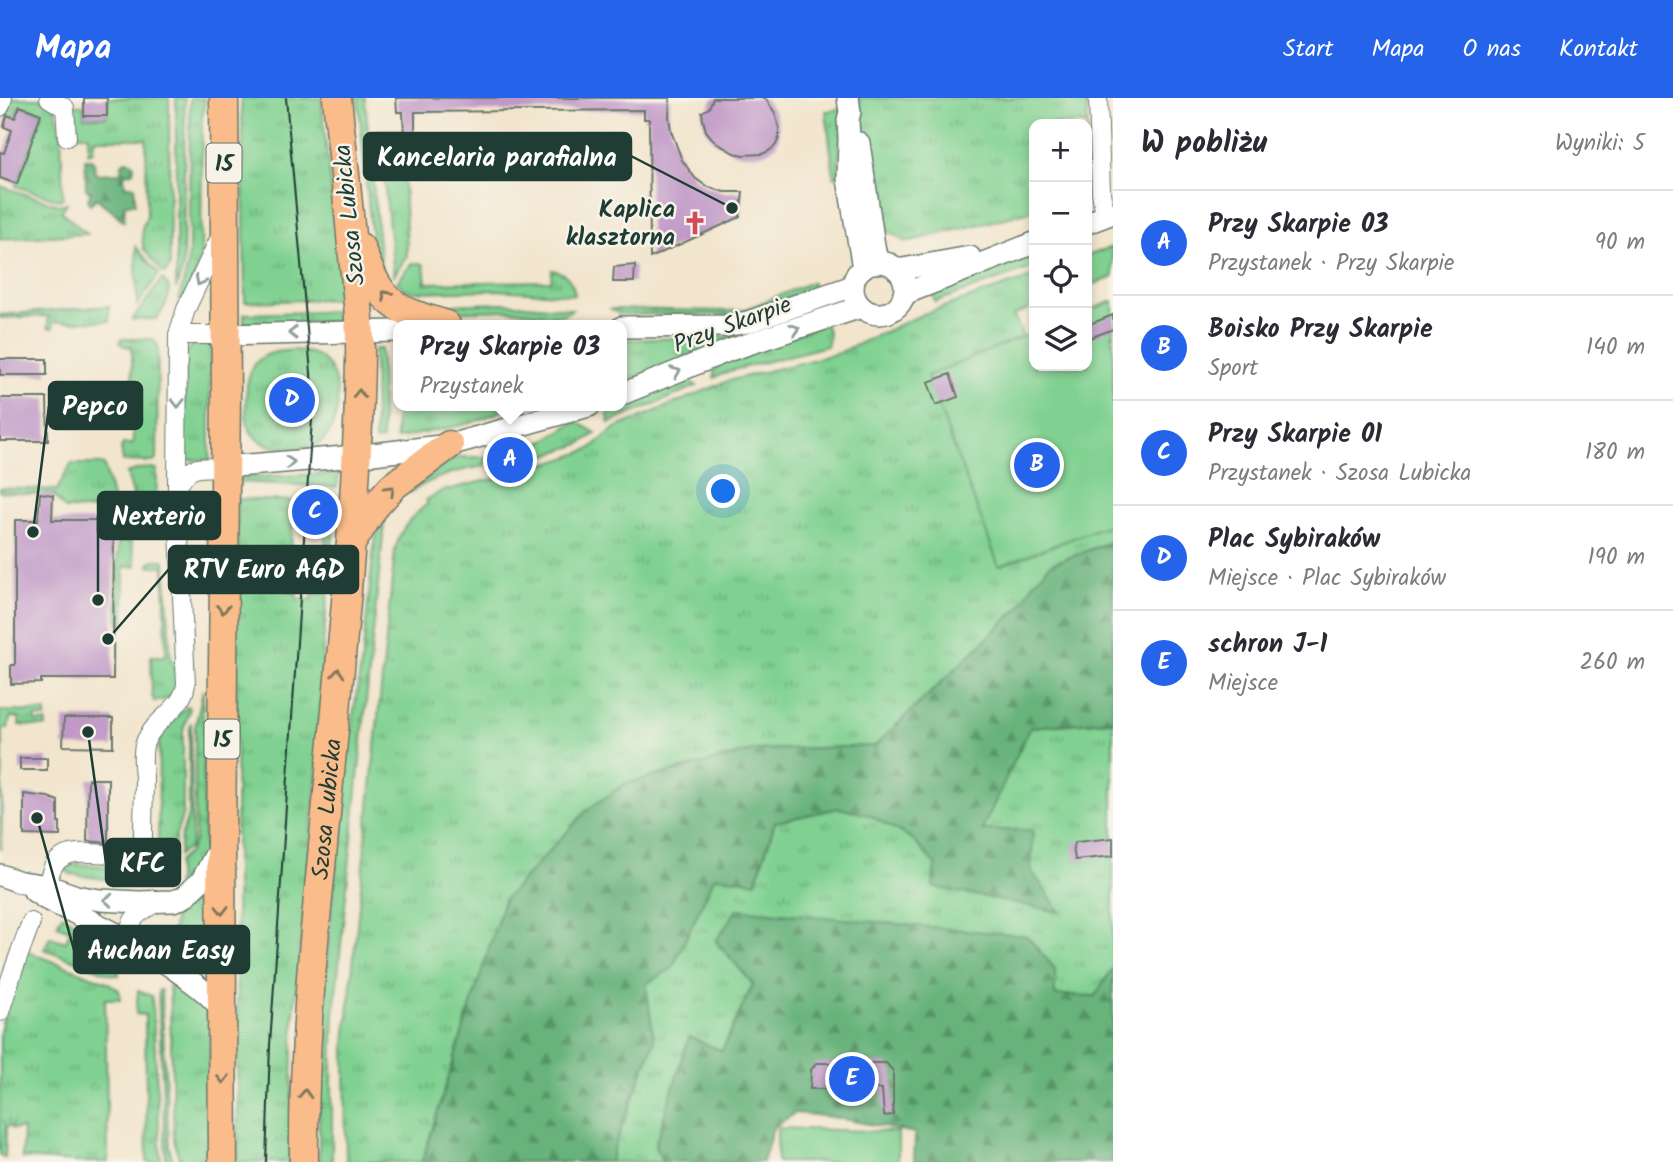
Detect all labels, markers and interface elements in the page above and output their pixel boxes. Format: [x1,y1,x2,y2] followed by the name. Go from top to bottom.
[35,23,111,76] text: Mapa
[1283,30,1334,69] text: Start
[1372,30,1424,69] text: Mapa
[1462,30,1521,69] text: O nas
[1559,30,1638,69] text: Kontakt
[1029,119,1092,371] map controls
[1029,119,1092,182] button: +
[1141,120,1267,168] text: W pobliżu
[1555,126,1645,162] text: Wyniki: 5
[364,133,631,180] callout: Kancelaria parafialna
[377,138,617,180] text: Kancelaria parafialna
[324,142,377,287] street label: Szosa Lubicka
[206,144,242,183] road number: 15
[1029,182,1092,245] button: −
[566,191,675,258] place label: Kaplica klasztorna
[1208,204,1389,246] text: Przy Skarpie 03
[681,209,709,237] church icon: Kaplica klasztorna
[1157,225,1171,261] text: A
[1595,225,1645,261] text: 90 m
[1029,245,1092,308] button: locate
[1208,246,1454,282] text: Przystanek · Przy Skarpie
[195,273,209,286] one-way arrow
[668,286,797,365] street label: Przy Skarpie
[382,290,394,303] one-way arrow
[1029,308,1092,371] button: layers
[1208,309,1433,351] text: Boisko Przy Skarpie
[393,320,627,411] popup
[788,323,801,337] one-way arrow
[287,326,298,341] one-way arrow
[420,327,600,369] text: Przy Skarpie 03
[1157,330,1171,366] text: B
[1586,330,1645,366] text: 140 m
[1208,351,1258,387] text: Sport
[669,367,681,381] one-way arrow
[420,369,524,405] text: Przystanek
[269,374,315,426] pin: D
[49,382,142,429] callout: Pepco
[62,387,128,429] text: Pepco
[351,388,366,399] one-way arrow
[170,398,185,409] one-way arrow
[1208,414,1382,456] text: Przy Skarpie 01
[487,434,533,486] pin: A
[1157,435,1171,471] text: C
[1585,435,1645,471] text: 180 m
[1014,439,1060,491] pin: B
[285,455,296,470] one-way arrow
[1208,456,1471,492] text: Przystanek · Szosa Lubicka
[706,474,740,508] your location
[382,485,395,498] one-way arrow
[292,486,338,538] pin: C
[98,492,220,539] callout: Nexterio
[112,497,206,539] text: Nexterio
[1208,519,1380,561] text: Plac Sybiraków
[1156,540,1172,576] text: D
[1588,540,1645,576] text: 190 m
[169,546,358,593] callout: RTV Euro AGD
[183,550,345,592] text: RTV Euro AGD
[1208,561,1446,597] text: Miejsce · Plac Sybiraków
[216,604,231,615] one-way arrow
[1208,624,1327,666] text: schron J-1
[1158,645,1170,681] text: E
[1580,645,1645,681] text: 260 m
[1208,666,1278,702] text: Miejsce
[331,668,346,679] one-way arrow
[204,720,240,758] road number: 15
[302,737,354,881] street label: Szosa Lubicka
[106,839,180,886] callout: KFC
[120,844,166,886] text: KFC
[103,893,114,908] one-way arrow
[214,905,230,916] one-way arrow
[74,926,249,973] callout: Auchan Easy
[87,931,235,973] text: Auchan Easy
[829,1053,875,1105] pin: E
[215,1074,230,1085] one-way arrow
[297,1088,312,1099] one-way arrow

